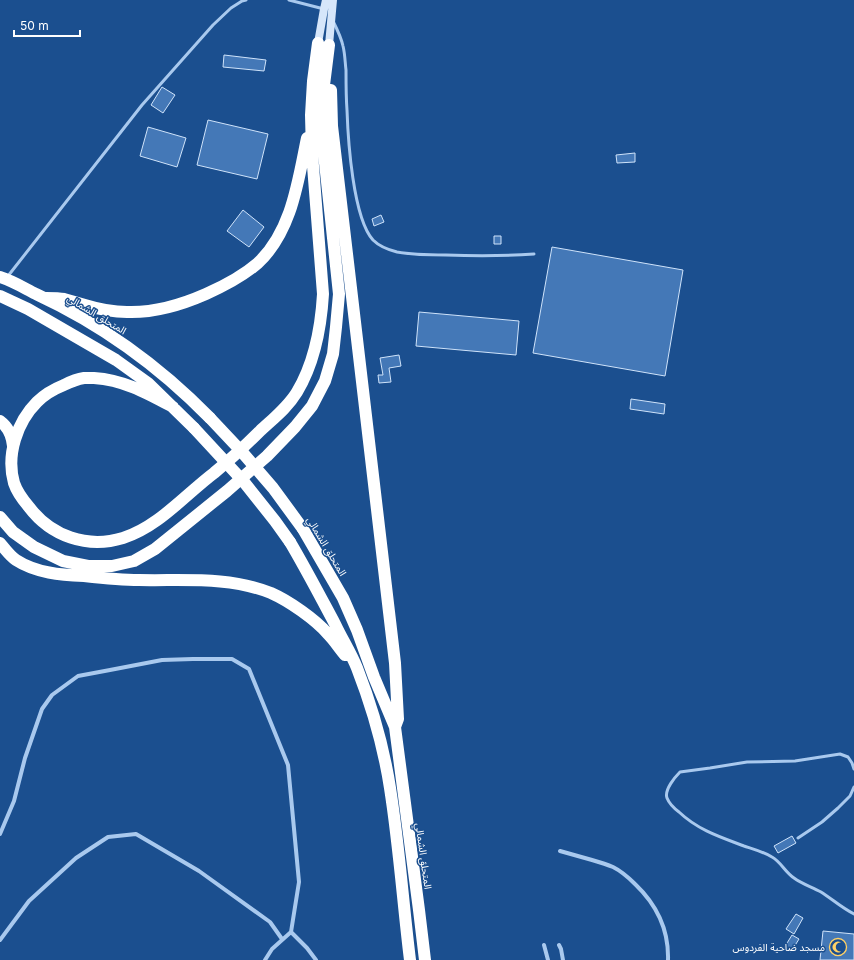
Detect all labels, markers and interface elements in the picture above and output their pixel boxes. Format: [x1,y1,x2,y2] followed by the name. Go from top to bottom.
[14,12,80,38] scale bar
[20,18,49,33] text: 50 m
[64,292,129,338] street label: المتحلق الشمالي
[303,514,349,579] street label: المتحلق الشمالي
[411,822,435,890] street label: المتحلق الشمالي
[828,937,848,957] mosque icon: مسجد ضاحية الفردوس
[733,941,825,954] place label: مسجد ضاحية الفردوس

